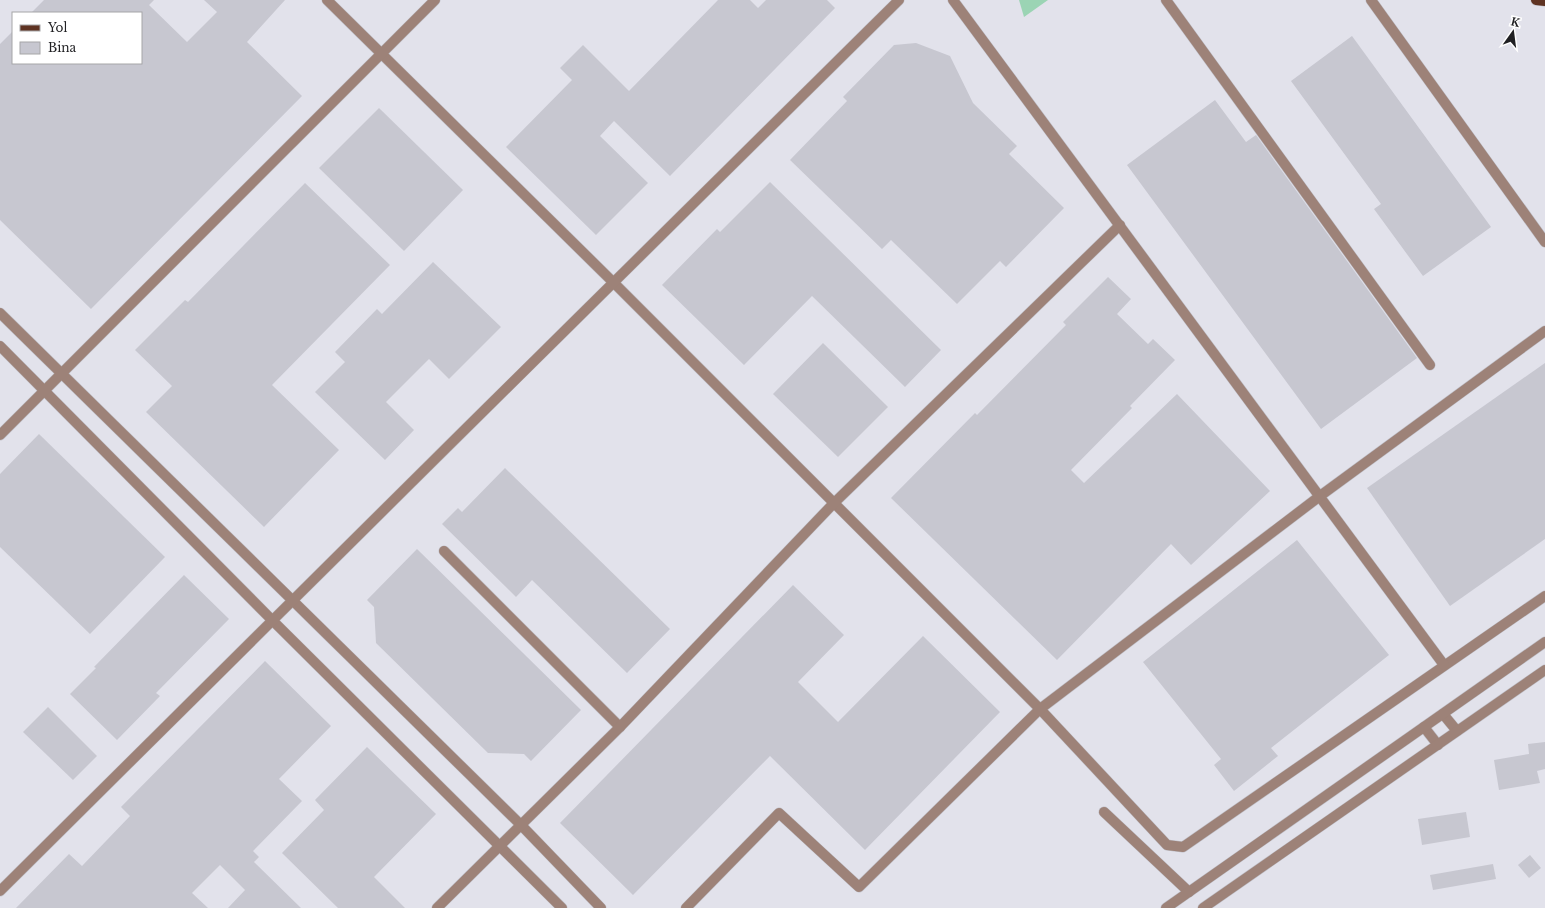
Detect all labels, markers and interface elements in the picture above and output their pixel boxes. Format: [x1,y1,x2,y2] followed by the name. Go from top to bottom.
[12,12,142,64] legend
[1493,12,1533,52] north arrow
[1509,14,1522,30] text: K
[47,20,67,35] text: Yol
[48,40,77,55] text: Bina

